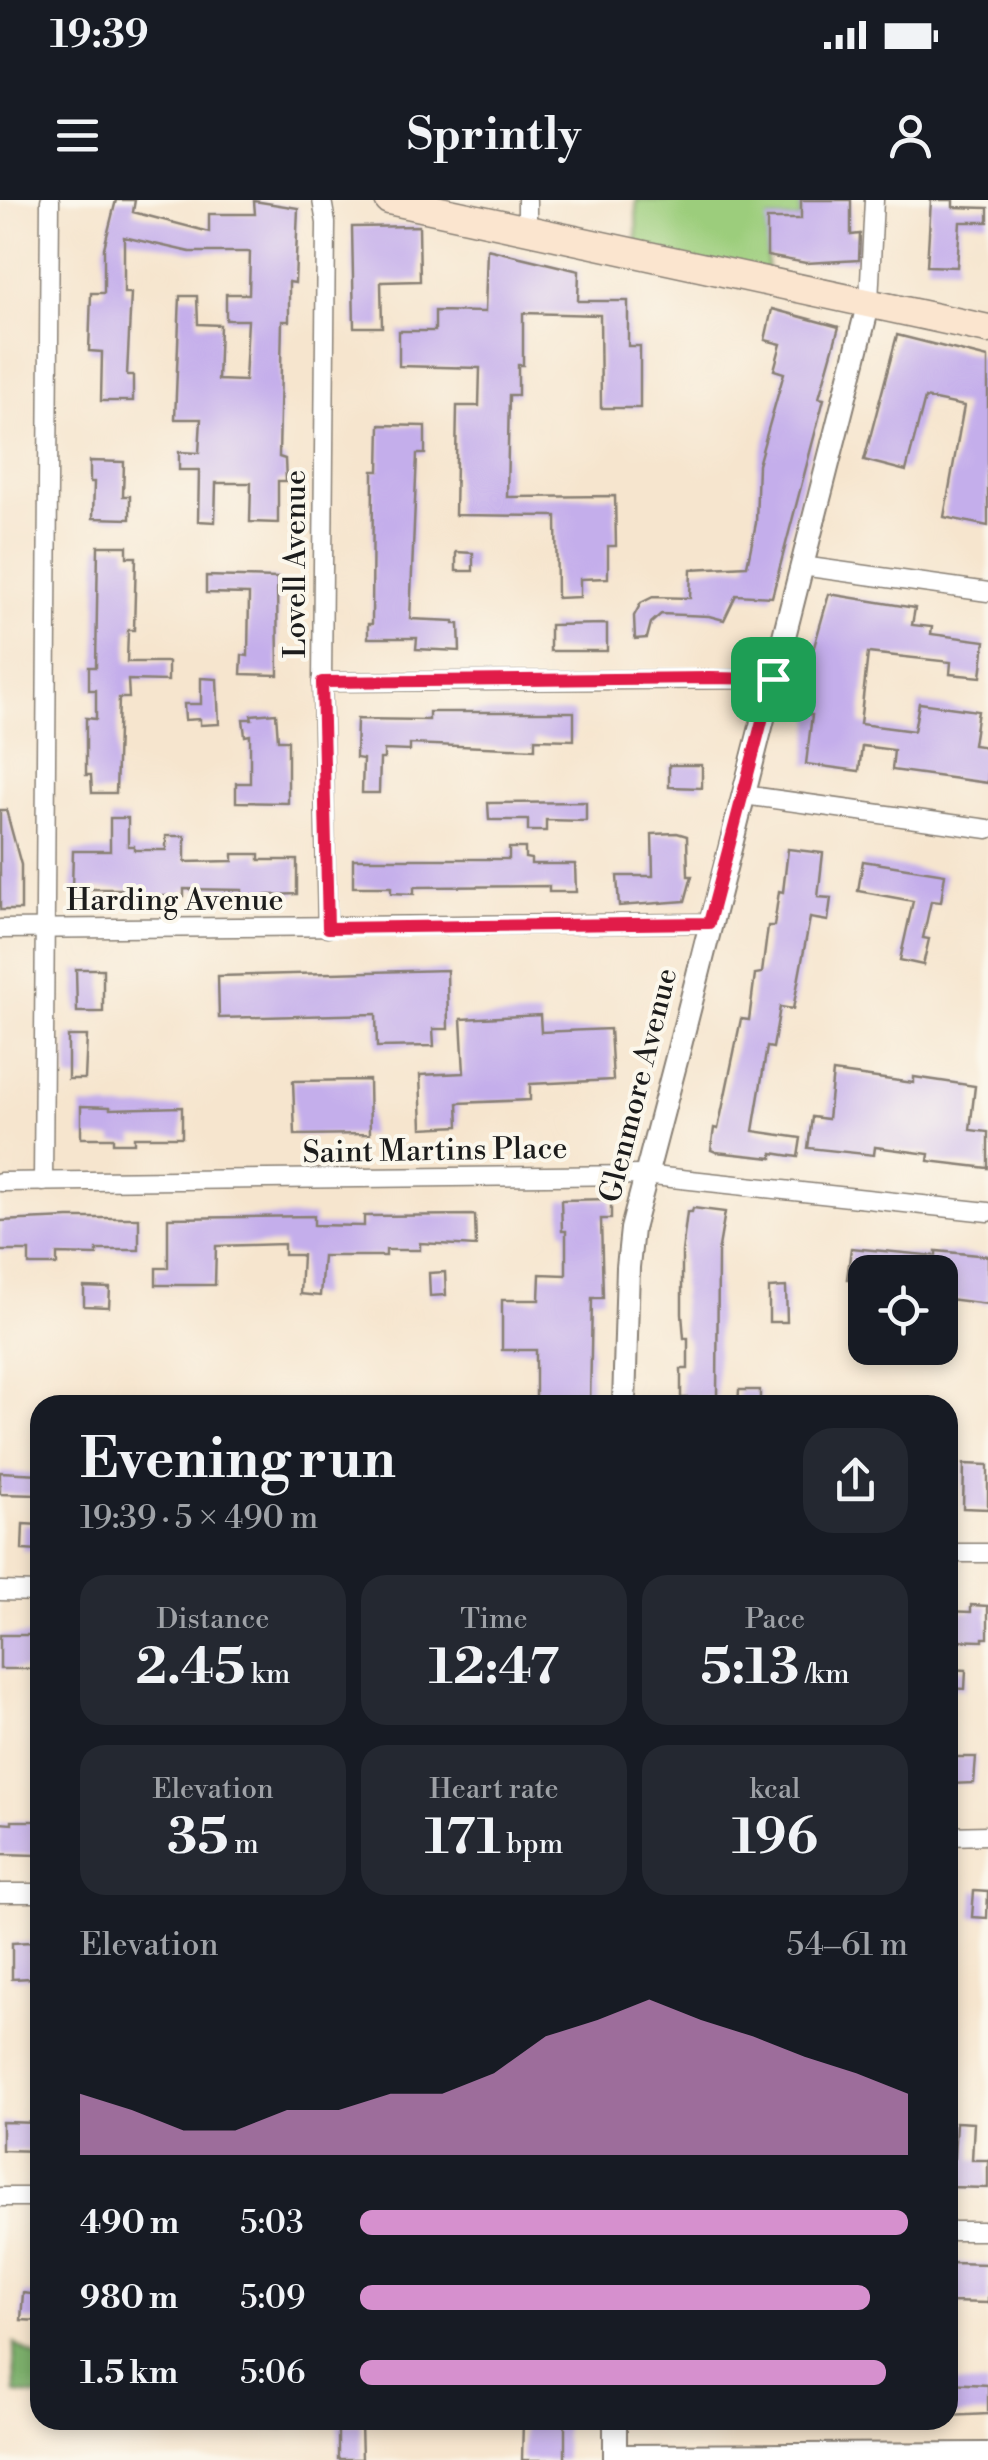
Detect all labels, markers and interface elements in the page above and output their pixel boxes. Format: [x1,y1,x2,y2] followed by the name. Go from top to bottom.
[50,12,149,59] text: 19:39
[407,107,581,164] text: Sprintly
[50,108,105,163] icon: menu
[883,108,938,163] icon: person
[277,470,315,658] street label: Lovell Avenue
[731,637,816,722] pin
[746,652,801,707] icon: arrive
[66,882,284,920] street label: Harding Avenue
[591,964,686,1206] street label: Glenmore Avenue
[302,1130,568,1172] street label: Saint Martins Place
[848,1255,958,1365] map controls
[848,1255,958,1365] button: locate
[80,1426,396,1495] text: Evening run
[803,1428,908,1533] button: share
[80,1498,318,1538] text: 19:39 · 5 × 490 m
[157,1602,269,1637] text: Distance
[460,1602,528,1637] text: Time
[745,1602,805,1637] text: Pace
[136,1637,245,1699] text: 2.45
[429,1637,559,1699] text: 12:47
[700,1637,799,1699] text: 5:13
[245,1657,290,1692] text: km
[799,1657,850,1692] text: /km
[152,1772,274,1807] text: Elevation
[429,1772,559,1807] text: Heart rate
[750,1772,800,1807] text: kcal
[167,1807,228,1869] text: 35
[425,1807,501,1869] text: 171
[732,1807,818,1869] text: 196
[228,1827,259,1862] text: m
[501,1827,563,1862] text: bpm
[80,1925,219,1965] text: Elevation
[787,1925,908,1965] text: 54–61 m
[80,2203,179,2243] text: 490 m
[240,2203,304,2243] text: 5:03
[80,2278,178,2318] text: 980 m
[240,2278,305,2318] text: 5:09
[80,2353,178,2393] text: 1.5 km
[240,2353,305,2393] text: 5:06

